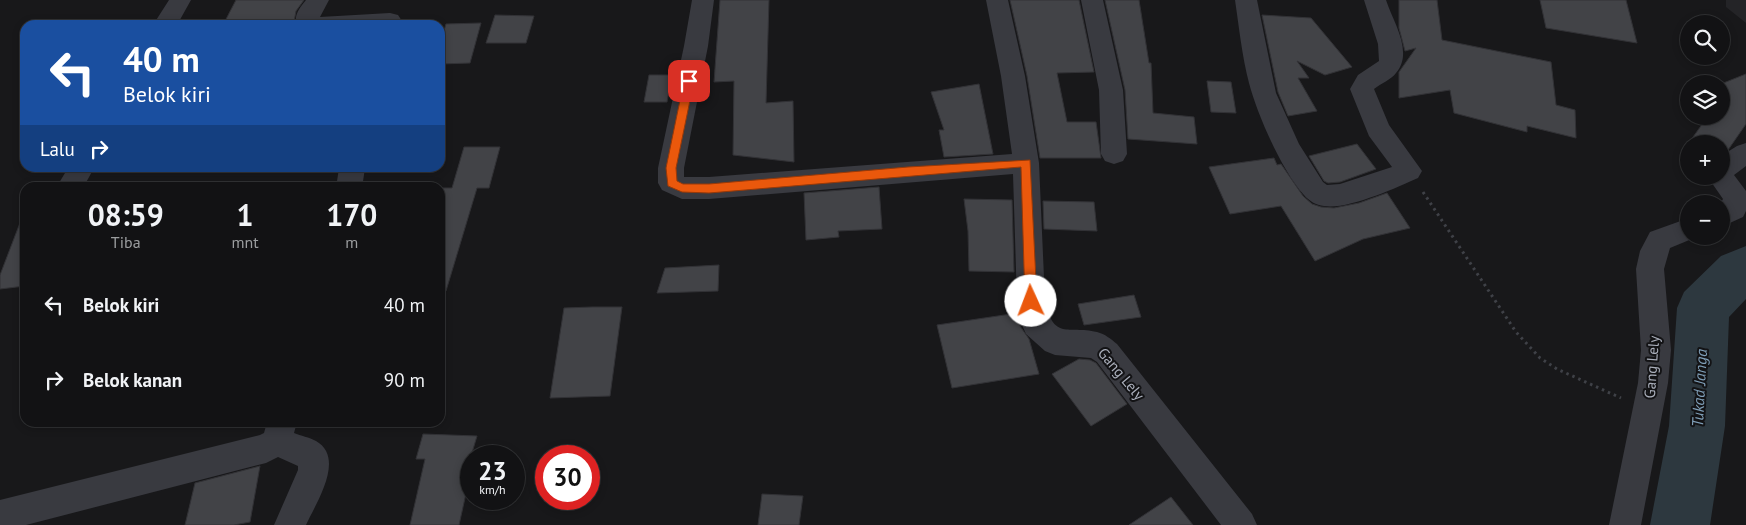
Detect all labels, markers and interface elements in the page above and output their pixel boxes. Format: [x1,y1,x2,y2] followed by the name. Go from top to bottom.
[1680,15,1730,245] map controls
[1680,15,1730,65] button: search
[123,36,200,82] text: 40 m
[40,40,105,105] icon: left
[668,60,710,102] pin
[675,67,703,95] icon: arrive
[1680,75,1730,125] button: layers
[123,80,211,108] text: Belok kiri
[85,135,113,163] icon: right
[1680,135,1730,185] button: +
[40,137,75,161] text: Lalu
[88,195,164,234] text: 08:59
[237,195,254,234] text: 1
[326,195,377,234] text: 170
[1680,195,1730,245] button: −
[111,232,141,252] text: Tiba
[231,232,259,252] text: mnt
[345,232,358,252] text: m
[1004,274,1056,326] position arrow
[40,291,68,319] icon: left
[83,293,159,317] text: Belok kiri
[384,293,425,317] text: 40 m
[1640,335,1663,399] street label: Gang Lely
[1094,344,1149,404] street label: Gang Lely
[1687,348,1711,428] water label: Tukad Janga
[40,366,68,394] icon: right
[83,368,182,392] text: Belok kanan
[384,368,425,392] text: 90 m
[535,445,600,510] speed limit sign: 30
[478,455,507,487] text: 23
[479,482,506,497] text: km/h

